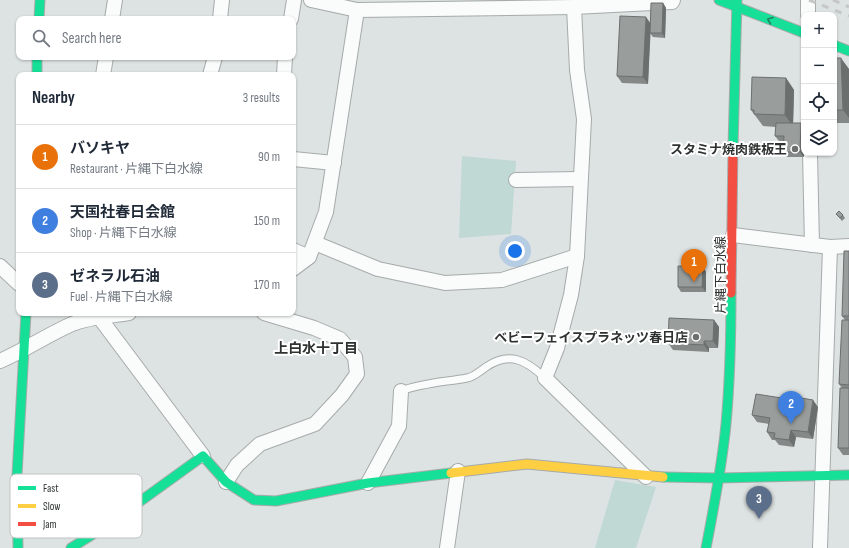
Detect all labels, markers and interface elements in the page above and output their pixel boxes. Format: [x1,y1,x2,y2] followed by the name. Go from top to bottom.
[801,12,837,156] map controls
[801,12,837,48] button: +
[16,16,296,60] search box
[767,17,774,25] one-way arrow
[30,27,52,49] icon: search
[62,29,122,48] text: Search here
[801,48,837,84] button: −
[801,84,837,120] button: locate
[32,88,75,108] text: Nearby
[243,90,280,106] text: 3 results
[801,120,837,156] button: layers
[70,139,130,158] text: バソキヤ
[670,142,787,158] place label: スタミナ焼肉鉄板王
[790,144,800,154] marker: スタミナ焼肉鉄板王
[42,149,48,165] text: 1
[258,149,280,165] text: 90 m
[70,161,203,177] text: Restaurant · 片縄下白水線
[70,203,175,222] text: 天国社春日会館
[42,213,48,229] text: 2
[254,213,280,229] text: 150 m
[70,225,177,241] text: Shop · 片縄下白水線
[713,236,729,314] street label: 片縄下白水線
[505,241,525,261] your location
[681,249,707,282] pin: 1
[70,267,160,286] text: ゼネラル石油
[42,277,48,293] text: 3
[254,277,280,293] text: 170 m
[70,289,173,305] text: Fuel · 片縄下白水線
[494,330,688,346] place label: ベビーフェイスプラネッツ春日店
[691,332,701,342] marker: ベビーフェイスプラネッツ春日店
[274,340,358,357] district label: 上白水十丁目
[778,391,804,424] pin: 2
[10,474,142,538] legend
[43,482,59,495] text: Fast
[746,486,772,519] pin: 3
[43,500,60,513] text: Slow
[42,518,57,531] text: Jam

